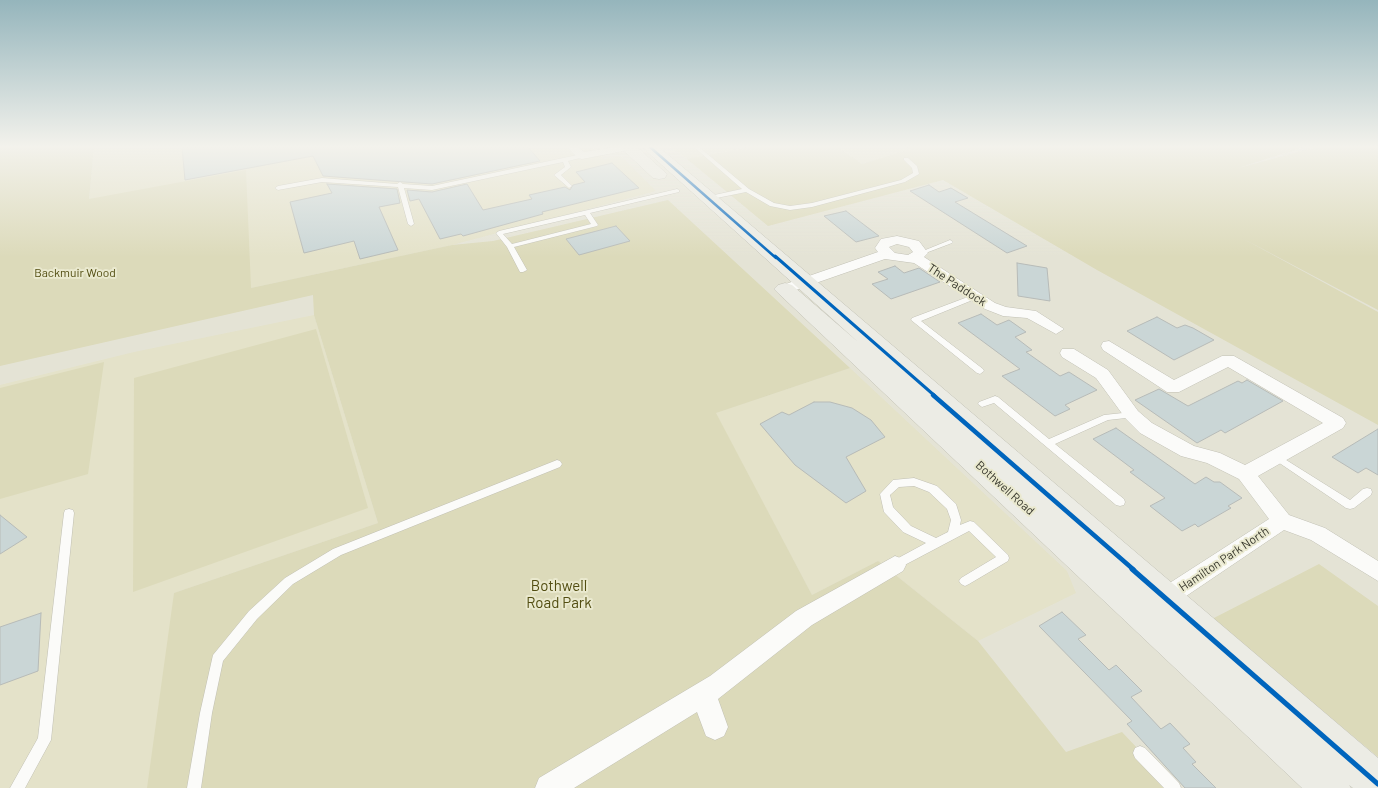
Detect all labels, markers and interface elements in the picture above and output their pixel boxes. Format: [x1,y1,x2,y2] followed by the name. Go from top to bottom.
[925,261,989,309] street label: The Paddock
[34,266,116,280] park label: Backmuir Wood
[973,458,1037,518] street label: Bothwell Road
[1176,524,1272,594] street label: Hamilton Park North
[526,577,592,612] park label: Bothwell Road Park

